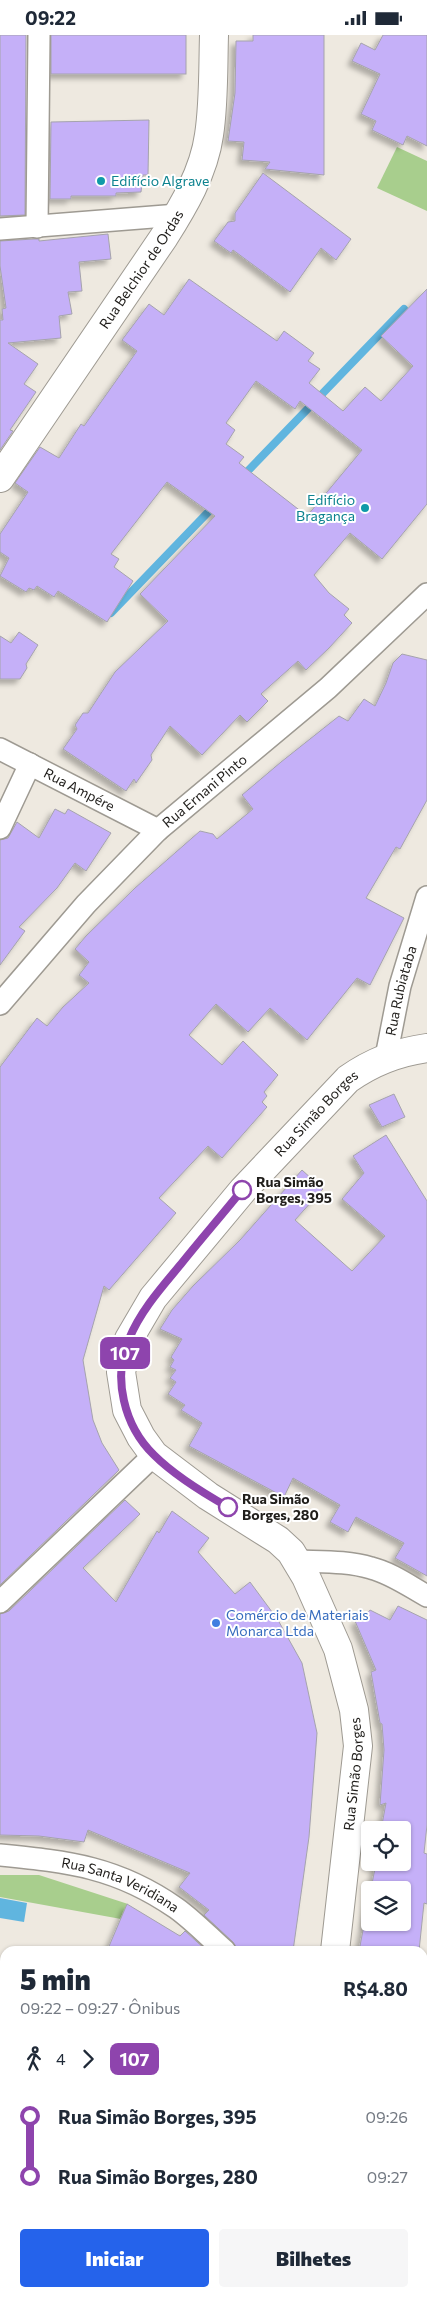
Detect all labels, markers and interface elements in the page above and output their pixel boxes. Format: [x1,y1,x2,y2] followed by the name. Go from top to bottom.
[25,6,76,29] text: 09:22
[111,172,209,189] place label: Edifício Algrave
[95,175,107,187] marker: Edifício Algrave
[95,207,187,332] street label: Rua Belchior de Ordas
[296,491,355,524] place label: Edifício Bragança
[359,502,371,514] marker: Edifício Bragança
[159,750,250,831] street label: Rua Ernani Pinto
[41,764,118,814] street label: Rua Ampére
[381,943,420,1037] street label: Rua Rubiataba
[270,1066,361,1160] street label: Rua Simão Borges
[256,1173,332,1206] place label: Rua Simão Borges, 395
[232,1180,252,1200] marker: Rua Simão Borges, 395
[96,1337,154,1369] line badge: 107
[110,1342,140,1364] text: 107
[242,1490,319,1523] place label: Rua Simão Borges, 280
[218,1497,238,1517] marker: Rua Simão Borges, 280
[226,1606,369,1639] place label: Comércio de Materiais Monarca Ltda
[210,1617,222,1629] marker: Comércio de Materiais Monarca Ltda
[340,1717,366,1832] street label: Rua Simão Borges
[361,1821,411,1931] map controls
[361,1821,411,1871] button: locate
[60,1854,182,1916] street label: Rua Santa Veridiana
[361,1881,411,1931] button: layers
[20,1962,91,1996] text: 5 min
[343,1977,408,2000] text: R$4.80
[20,1998,180,2017] text: 09:22 – 09:27 · Ônibus
[20,2045,48,2073] icon: walk
[74,2045,102,2073] icon: forward
[120,2048,149,2070] text: 107
[56,2049,66,2068] text: 4
[58,2105,257,2128] text: Rua Simão Borges, 395
[366,2107,408,2126] text: 09:26
[58,2165,258,2188] text: Rua Simão Borges, 280
[367,2167,408,2186] text: 09:27
[20,2229,209,2287] button: Iniciar
[219,2229,408,2287] button: Bilhetes

